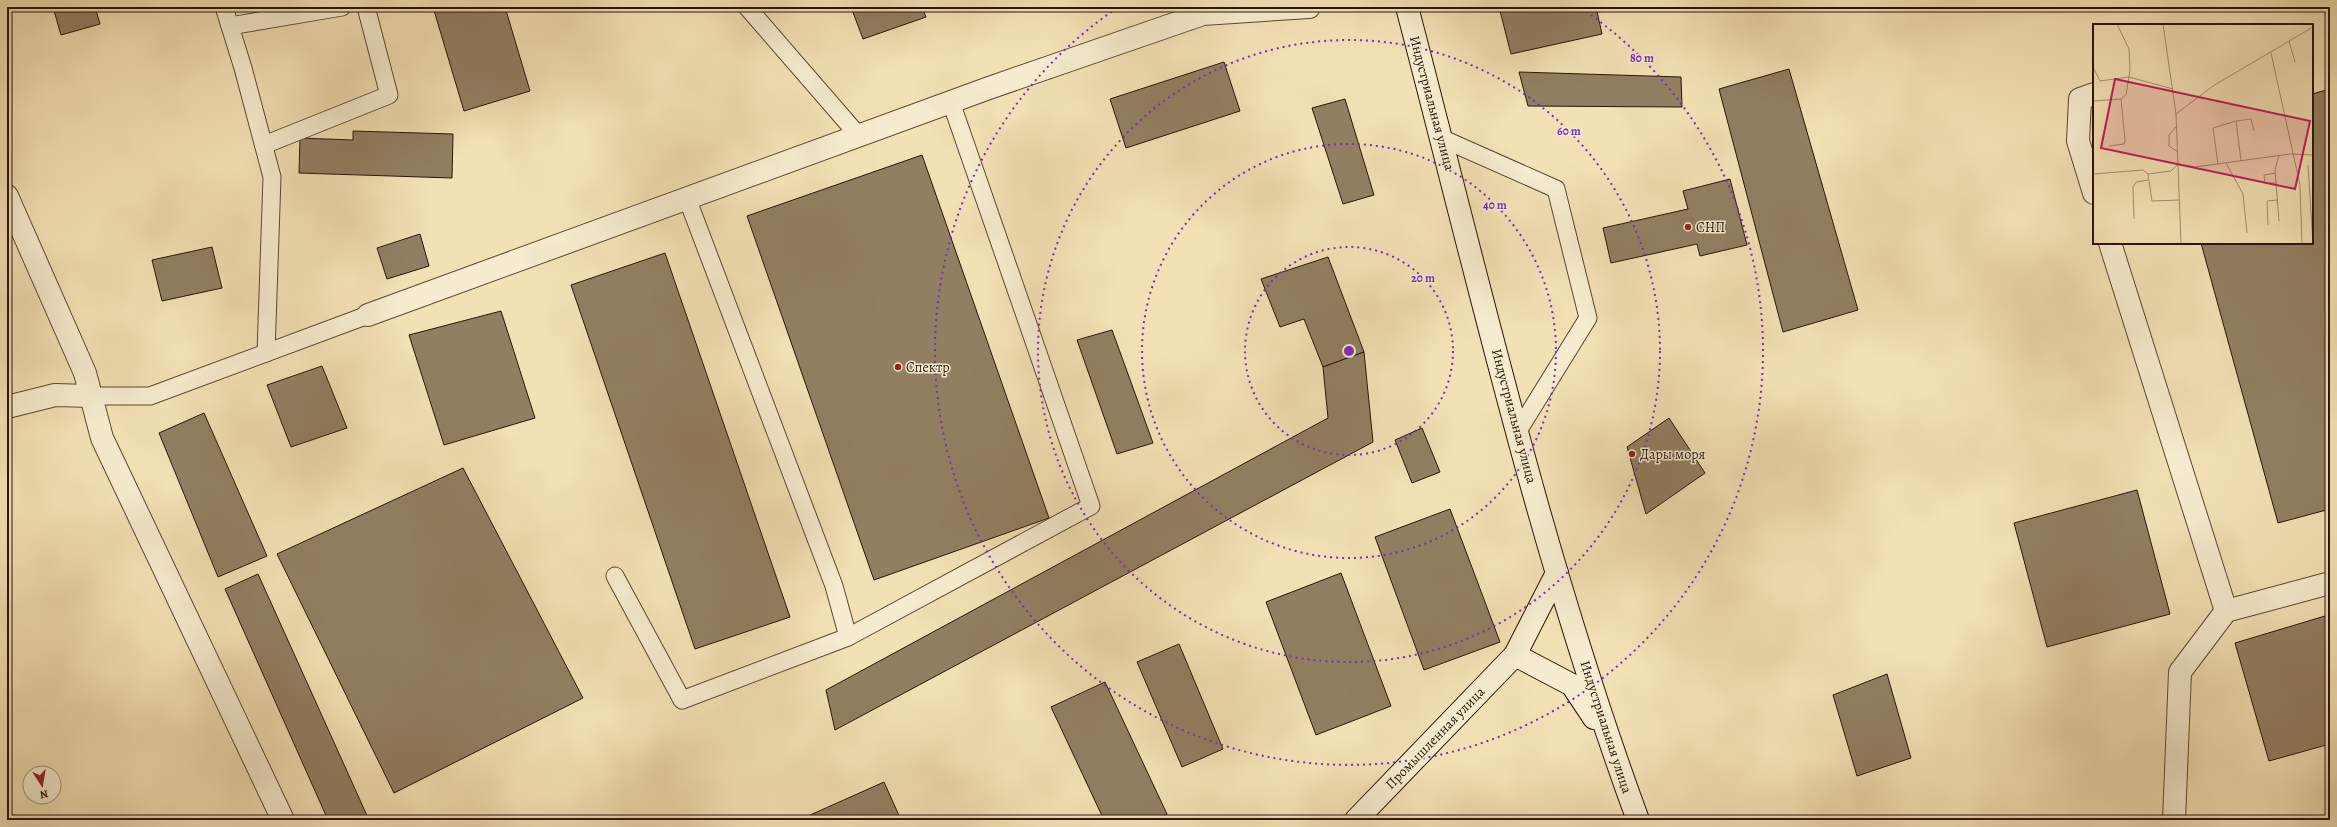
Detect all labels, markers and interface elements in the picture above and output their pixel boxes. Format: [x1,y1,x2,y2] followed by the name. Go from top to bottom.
[2093,24,2313,244] inset map
[1405,34,1459,173] street label: Индустриальная улица
[1630,50,1654,66] text: 80 m
[1557,123,1581,139] text: 60 m
[1483,197,1507,213] text: 40 m
[1696,218,1725,237] place label: СНП
[1683,222,1693,232] marker: СНП
[1411,270,1435,286] text: 20 m
[1342,344,1356,358] centre of rings
[1487,347,1541,486] street label: Индустриальная улица
[906,358,950,377] place label: Спектр
[893,362,903,372] marker: Спектр
[1640,445,1705,464] place label: Дары моря
[1627,449,1637,459] marker: Дары моря
[1576,658,1637,796] street label: Индустриальная улица
[1381,682,1489,793] street label: Промышленная улица
[22,765,62,805] north arrow
[38,786,49,802] text: N

